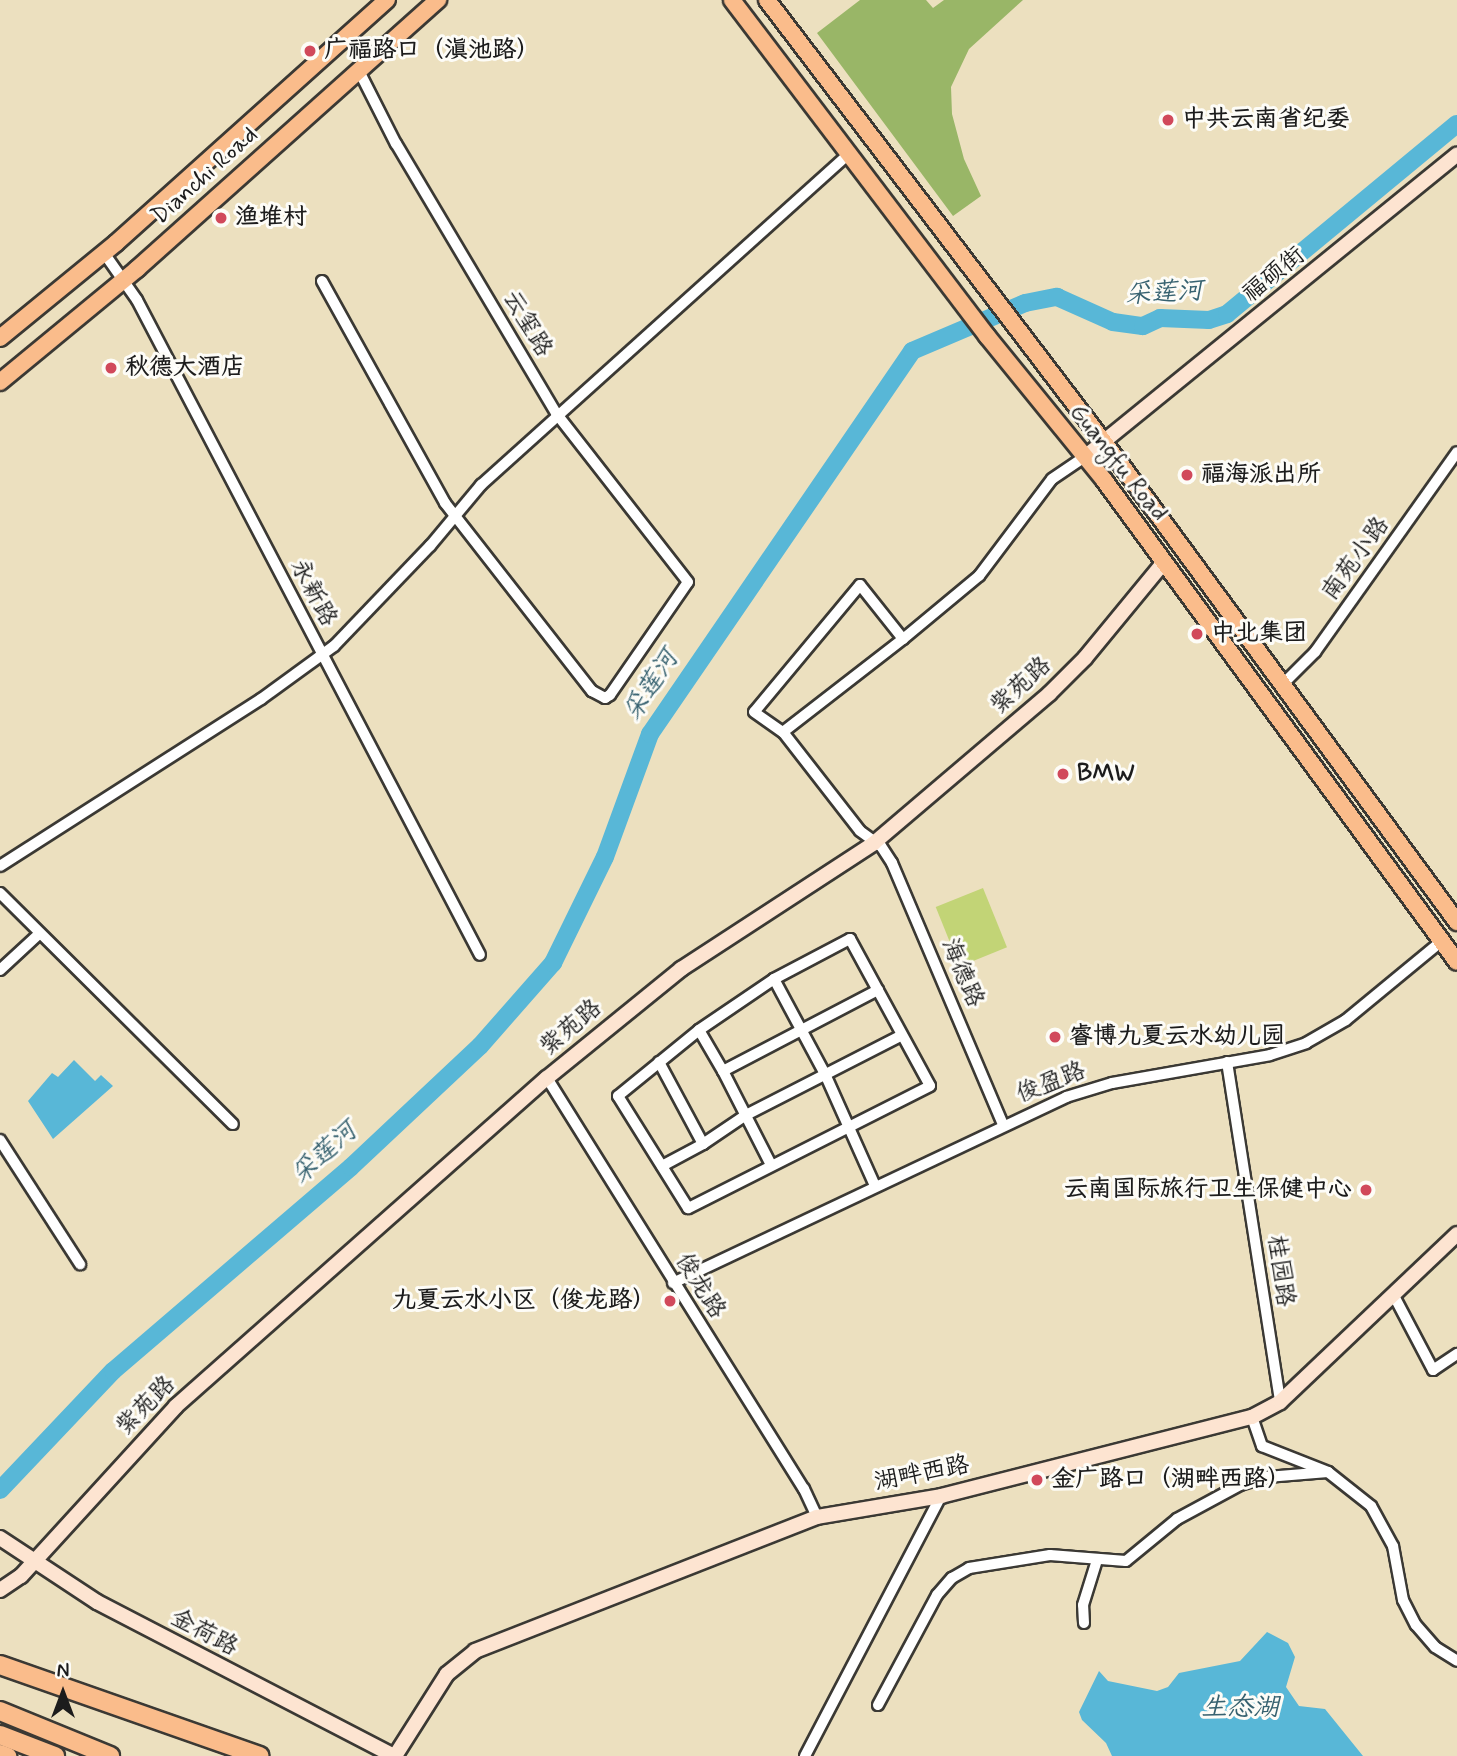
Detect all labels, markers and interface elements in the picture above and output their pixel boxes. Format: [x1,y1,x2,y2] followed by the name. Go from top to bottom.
[324,37,540,65] place label: 广福路口（滇池路）
[302,43,318,59] marker: 广福路口（滇池路）
[1182,106,1350,134] place label: 中共云南省纪委
[1160,112,1176,128] marker: 中共云南省纪委
[147,122,263,230] street label: Dianchi Road
[235,204,307,232] place label: 渔堆村
[213,210,229,226] marker: 渔堆村
[1237,241,1311,309] street label: 福硕街
[1124,276,1204,312] water label: 采莲河
[496,286,558,362] street label: 云玺路
[125,354,245,382] place label: 秋德大酒店
[103,360,119,376] marker: 秋德大酒店
[1063,398,1173,528] street label: Guangfu Road
[1201,461,1321,489] place label: 福海派出所
[1179,467,1195,483] marker: 福海派出所
[1316,512,1396,606] street label: 南苑小路
[283,554,343,632] street label: 永新路
[1211,620,1307,648] place label: 中北集团
[1189,626,1205,642] marker: 中北集团
[618,645,686,727] water label: 采莲河
[985,651,1057,721] street label: 紫苑路
[1077,760,1135,788] place label: BMW
[1055,766,1071,782] marker: BMW
[935,934,989,1012] street label: 海德路
[534,994,608,1062] street label: 紫苑路
[1069,1023,1285,1051] place label: 睿博九夏云水幼儿园
[1047,1029,1063,1045] marker: 睿博九夏云水幼儿园
[1012,1057,1090,1109] street label: 俊盈路
[286,1116,364,1192] water label: 采莲河
[1064,1176,1352,1204] place label: 云南国际旅行卫生保健中心
[1358,1182,1374,1198] marker: 云南国际旅行卫生保健中心
[1261,1233,1299,1309] street label: 桂园路
[669,1248,731,1324] street label: 俊龙路
[392,1287,656,1315] place label: 九夏云水小区（俊龙路）
[662,1293,678,1309] marker: 九夏云水小区（俊龙路）
[110,1370,182,1442] street label: 紫苑路
[872,1451,972,1497] street label: 湖畔西路
[1051,1466,1291,1494] place label: 金广路口（湖畔西路）
[1029,1472,1045,1488] marker: 金广路口（湖畔西路）
[165,1603,243,1663] street label: 金荷路
[28,1658,98,1728] north arrow
[57,1659,69,1684] text: N
[1201,1693,1279,1725] water label: 生态湖

